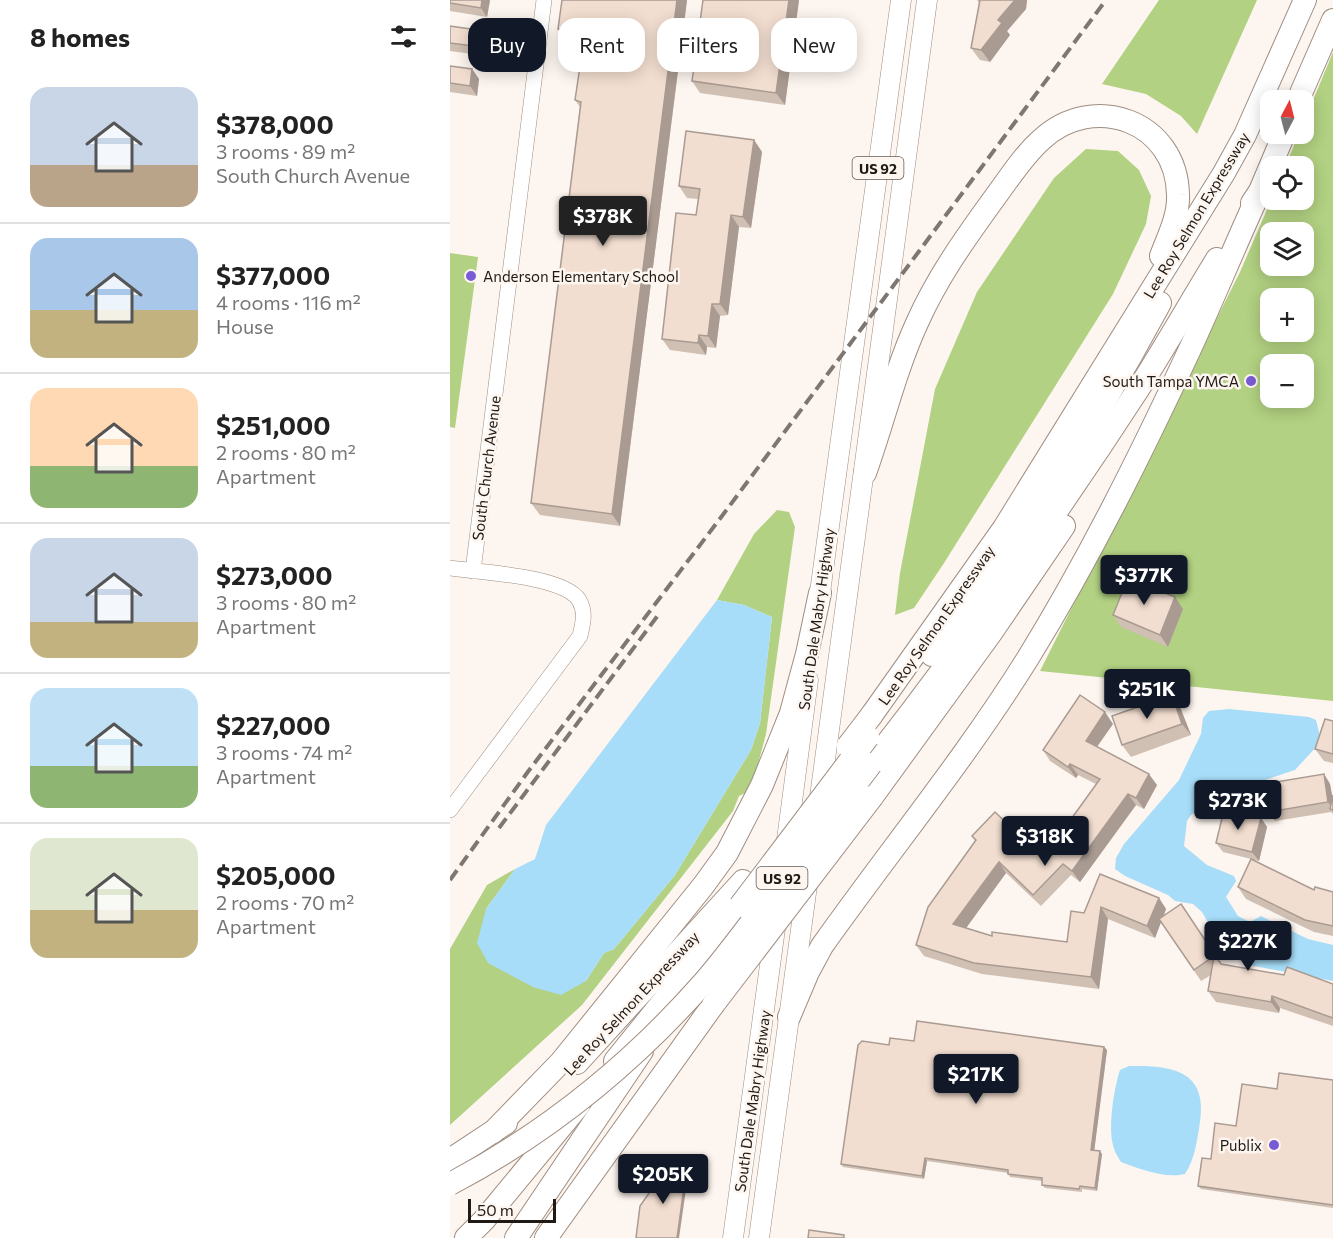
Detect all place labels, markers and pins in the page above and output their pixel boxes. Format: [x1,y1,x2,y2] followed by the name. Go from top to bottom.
[561,196,645,247] pin: $378K
[483,267,679,285] place label: Anderson Elementary School
[464,269,478,283] marker: Anderson Elementary School
[1103,372,1239,390] place label: South Tampa YMCA
[1244,374,1258,388] marker: South Tampa YMCA
[1102,555,1186,606] pin: $377K
[1105,669,1189,720] pin: $251K
[1196,780,1280,831] pin: $273K
[1003,816,1087,867] pin: $318K
[1206,921,1290,972] pin: $227K
[934,1054,1018,1105] pin: $217K
[1220,1136,1262,1154] place label: Publix
[1267,1138,1281,1152] marker: Publix
[621,1154,705,1205] pin: $205K

